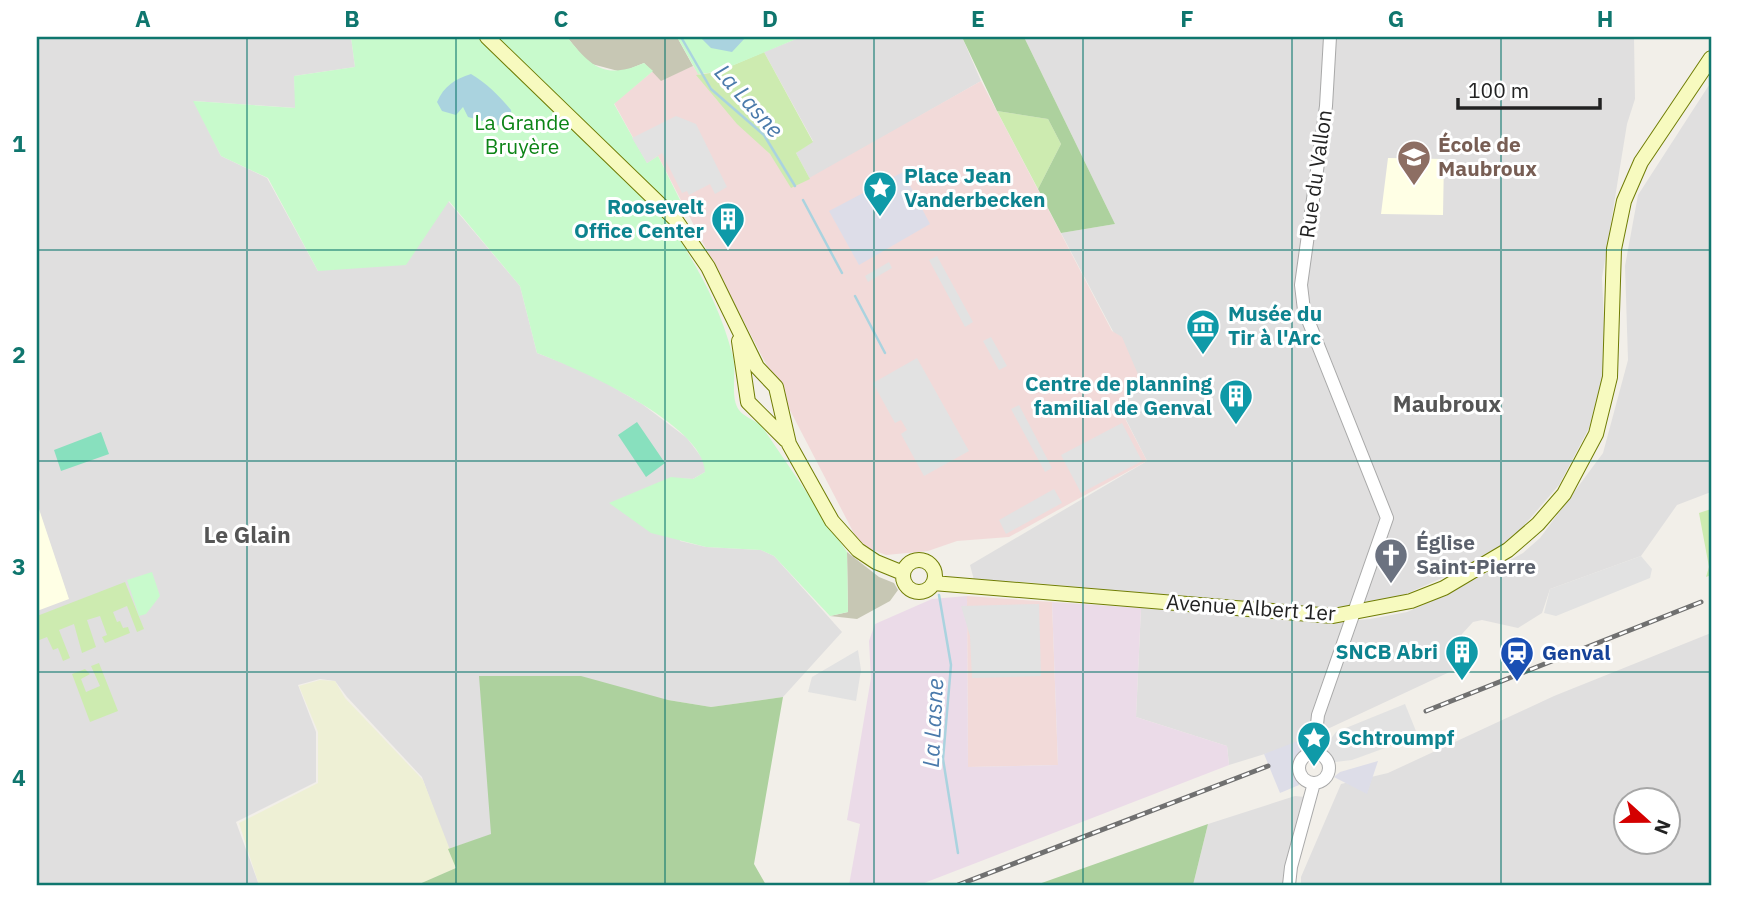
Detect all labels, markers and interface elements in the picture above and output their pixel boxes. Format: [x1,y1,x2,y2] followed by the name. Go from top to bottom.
[135,3,151,33] text: A
[344,3,360,33] text: B
[554,3,569,33] text: C
[762,3,778,33] text: D
[971,3,985,33] text: E
[1180,3,1194,33] text: F
[1388,3,1404,33] text: G
[1597,3,1613,33] text: H
[709,57,791,144] water label: La Lasne
[1458,66,1599,110] scale bar
[1468,76,1529,104] text: 100 m
[474,108,570,160] park label: La Grande Bruyère
[1292,108,1338,240] street label: Rue du Vallon
[12,128,26,158] text: 1
[1438,130,1537,182] place label: École de Maubroux
[1395,138,1433,187] school or university icon: École de Maubroux
[904,161,1046,213] place label: Place Jean Vanderbecken
[861,169,899,218] place icon: Place Jean Vanderbecken
[574,192,705,244] place label: Roosevelt Office Center
[709,200,747,249] building icon: Roosevelt Office Center
[1228,299,1322,351] place label: Musée du Tir à l'Arc
[1184,307,1222,356] museum icon: Musée du Tir à l'Arc
[12,339,26,369] text: 2
[1025,369,1212,421] place label: Centre de planning familial de Genval
[1217,377,1255,426] building icon: Centre de planning familial de Genval
[1393,388,1501,418] district label: Maubroux
[203,519,291,549] district label: Le Glain
[1416,528,1536,580] place label: Église Saint-Pierre
[1372,536,1410,585] church icon: Église Saint-Pierre
[12,551,26,581] text: 3
[1165,587,1337,627] street label: Avenue Albert 1er
[1443,633,1481,682] building icon: SNCB Abri
[1498,634,1536,683] station icon: Genval
[1335,637,1438,665] place label: SNCB Abri
[1542,638,1611,666] place label: Genval
[915,677,949,768] water label: La Lasne
[1295,719,1333,768] place icon: Schtroumpf
[1338,723,1455,751] place label: Schtroumpf
[12,762,26,792] text: 4
[1612,786,1682,856] north arrow
[1649,816,1677,838] text: N

